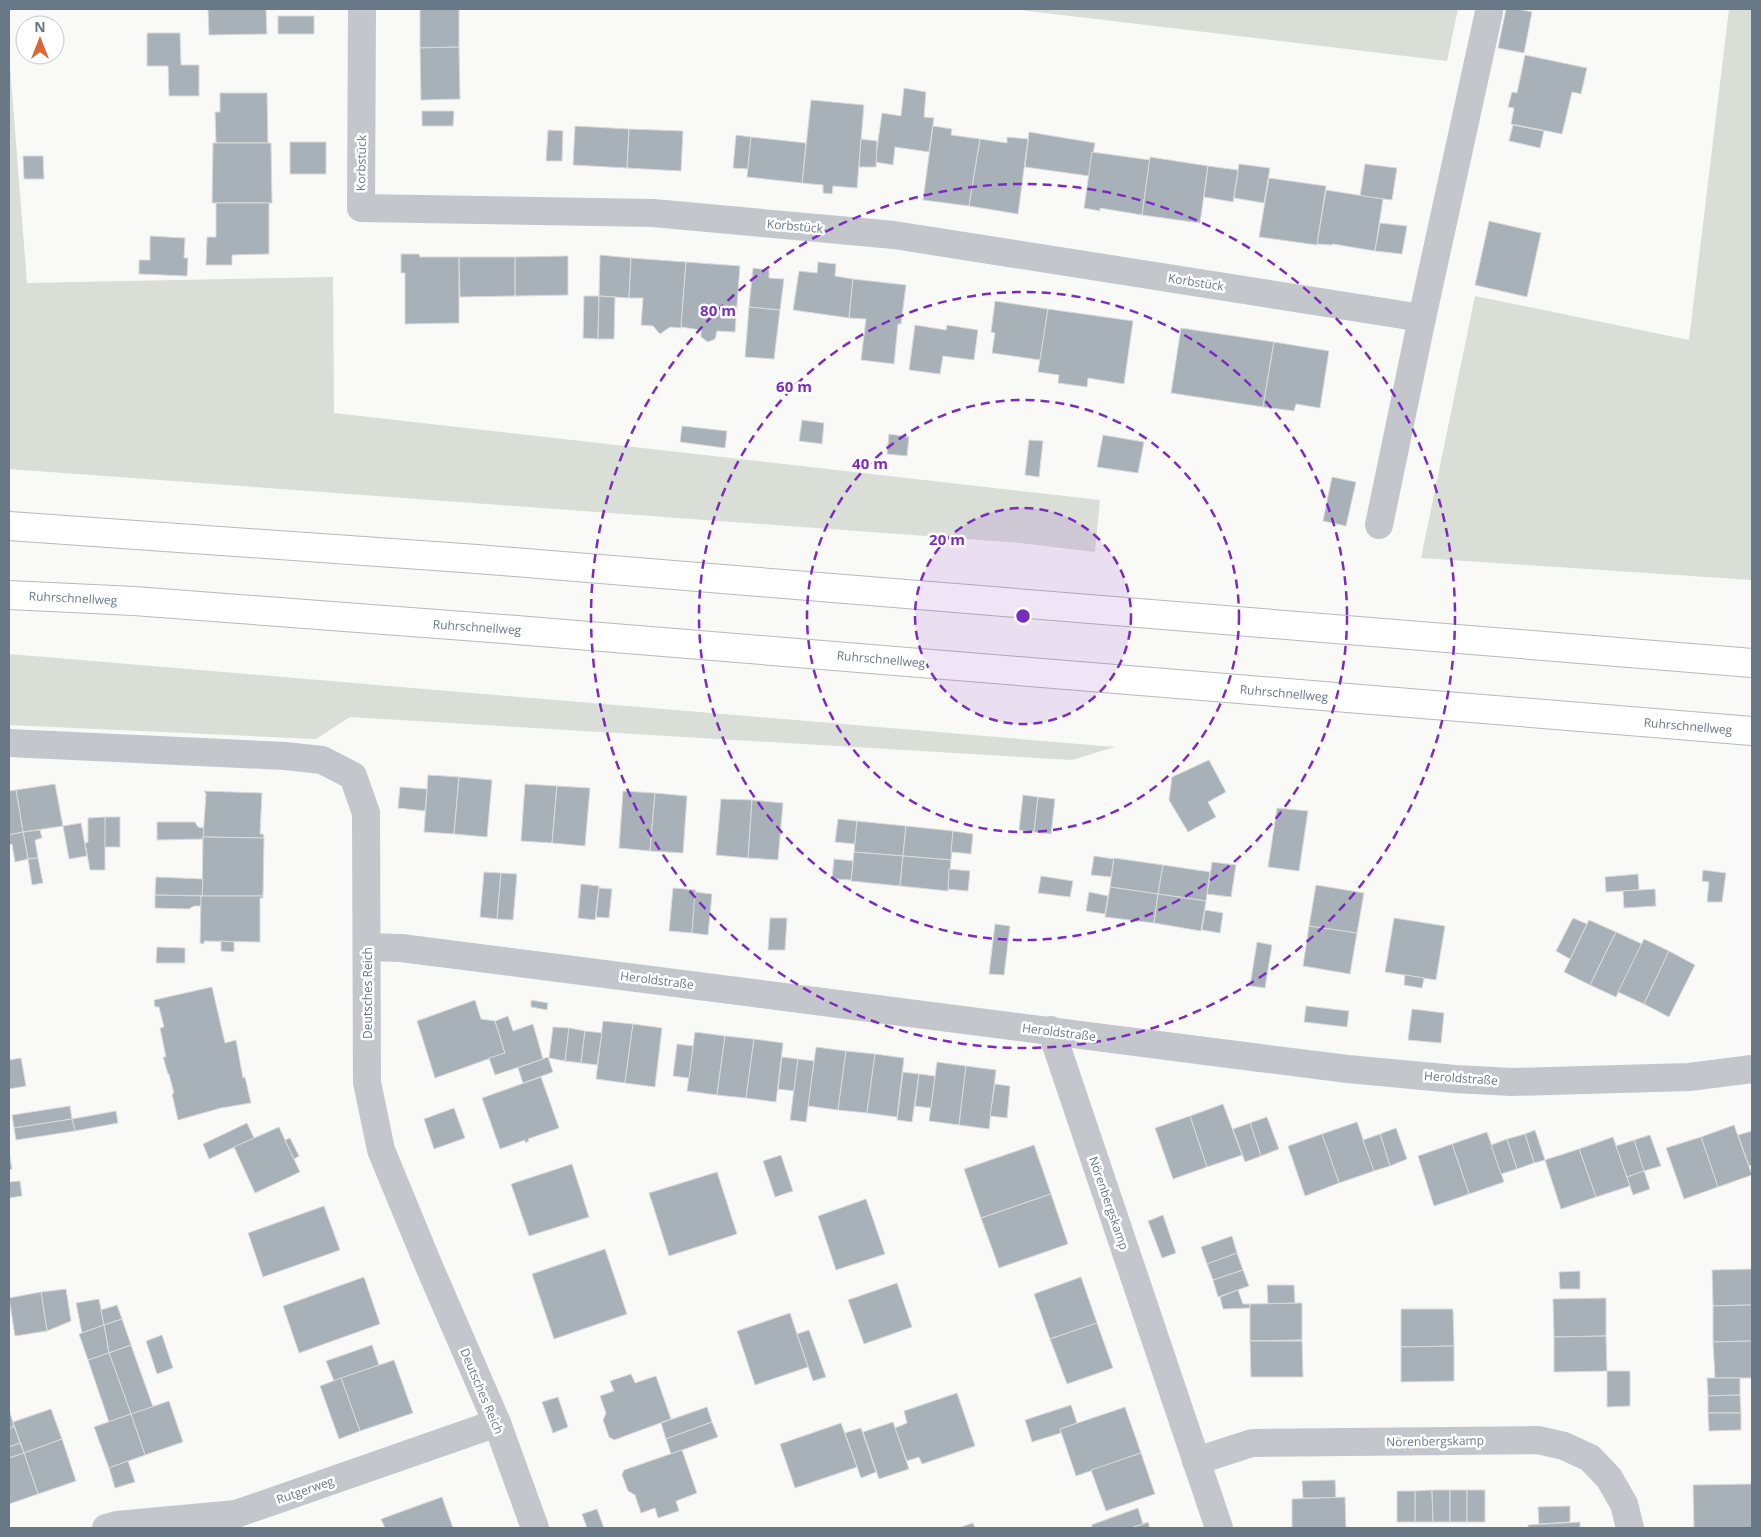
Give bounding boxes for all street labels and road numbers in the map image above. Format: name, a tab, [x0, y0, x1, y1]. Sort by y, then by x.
street label: Korbstück	[352, 134, 370, 191]
street label: Korbstück	[766, 215, 824, 237]
street label: Korbstück	[1167, 269, 1226, 295]
street label: Ruhrschnellweg	[28, 587, 118, 609]
street label: Ruhrschnellweg	[432, 615, 522, 639]
street label: Ruhrschnellweg	[836, 647, 926, 671]
street label: Ruhrschnellweg	[1239, 681, 1329, 705]
street label: Ruhrschnellweg	[1643, 714, 1733, 738]
street label: Deutsches Reich	[359, 947, 376, 1039]
street label: Heroldstraße	[619, 967, 695, 993]
street label: Heroldstraße	[1021, 1019, 1097, 1045]
street label: Heroldstraße	[1424, 1067, 1499, 1089]
street label: Nörenbergskamp	[1085, 1154, 1133, 1252]
street label: Deutsches Reich	[456, 1345, 508, 1437]
street label: Nörenbergskamp	[1386, 1432, 1484, 1450]
street label: Rutgerweg	[274, 1472, 336, 1508]

